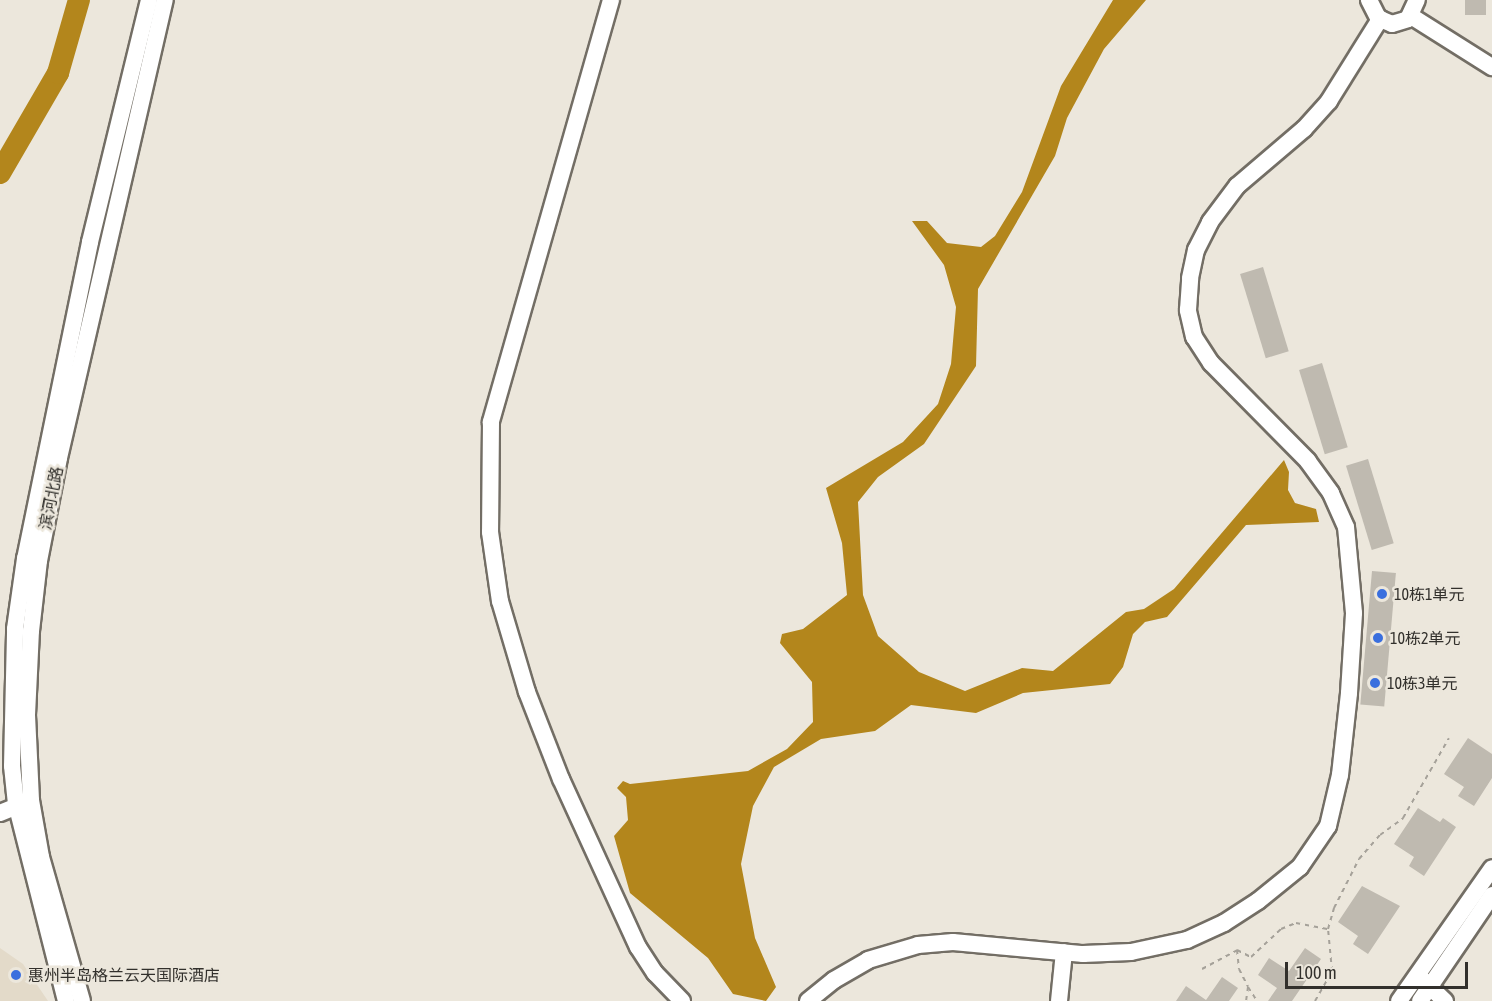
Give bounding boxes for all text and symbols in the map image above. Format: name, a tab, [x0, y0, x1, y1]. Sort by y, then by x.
street label: 滨河北路	[35, 465, 67, 531]
place label: 10栋1单元	[1394, 584, 1465, 604]
marker: 10栋1单元	[1375, 587, 1389, 601]
place label: 10栋2单元	[1390, 628, 1461, 648]
marker: 10栋2单元	[1371, 631, 1385, 645]
place label: 10栋3单元	[1387, 673, 1458, 693]
marker: 10栋3单元	[1368, 676, 1382, 690]
scale bar	[1288, 950, 1471, 988]
text: 100 m	[1296, 962, 1337, 983]
place label: 惠州半岛格兰云天国际酒店	[28, 965, 220, 985]
marker: 惠州半岛格兰云天国际酒店	[9, 968, 23, 982]

